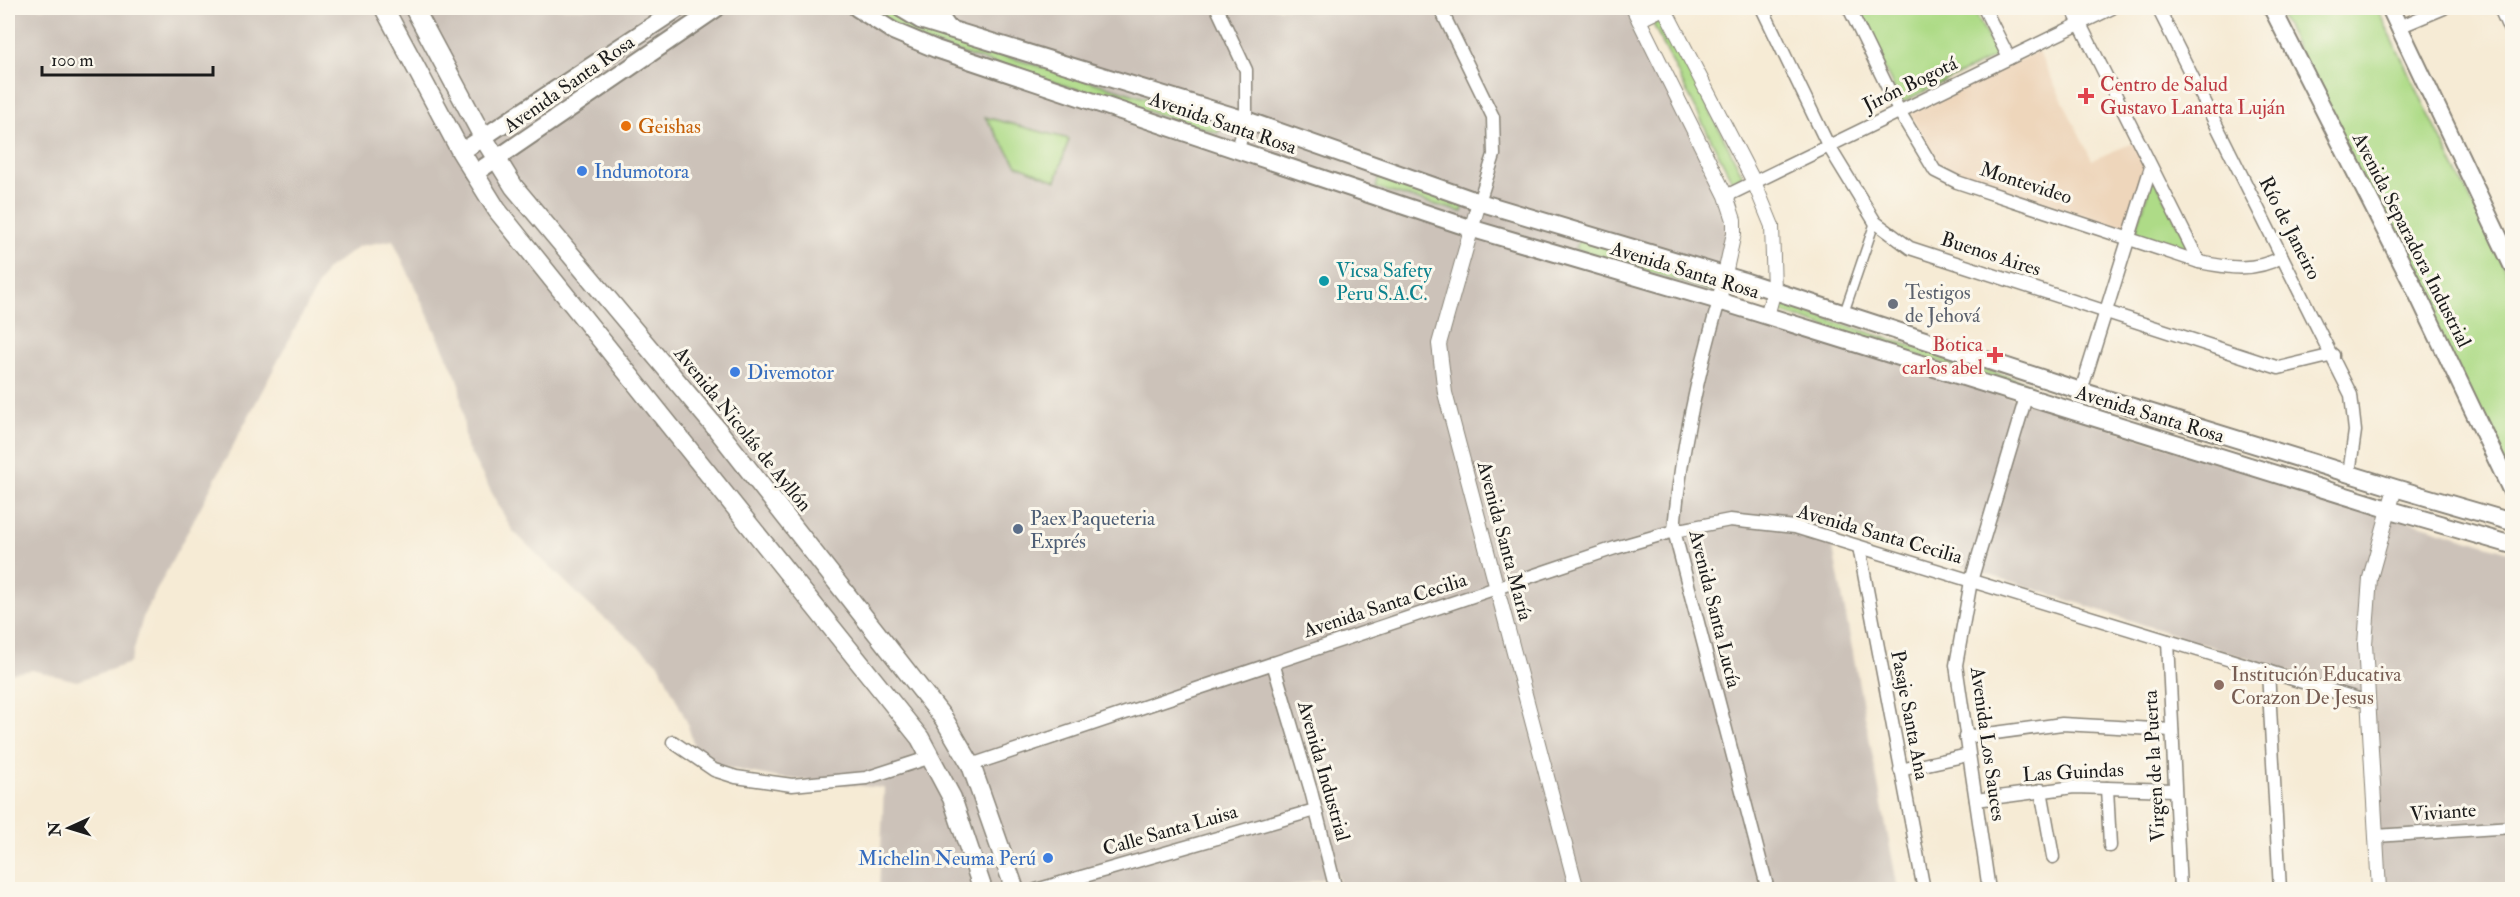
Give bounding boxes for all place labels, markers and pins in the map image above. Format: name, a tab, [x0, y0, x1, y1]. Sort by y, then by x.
place label: Centro de Salud Gustavo Lanatta Luján	[2100, 72, 2285, 120]
marker: Centro de Salud Gustavo Lanatta Luján	[2077, 87, 2095, 105]
place label: Geishas	[638, 114, 701, 139]
marker: Geishas	[619, 119, 633, 133]
place label: Indumotora	[594, 159, 690, 184]
marker: Indumotora	[575, 164, 589, 178]
place label: Vicsa Safety Peru S.A.C.	[1336, 258, 1433, 306]
marker: Vicsa Safety Peru S.A.C.	[1317, 274, 1331, 288]
place label: Testigos de Jehová	[1905, 280, 1981, 328]
marker: Testigos de Jehová	[1886, 297, 1900, 311]
place label: Botica carlos abel	[1902, 332, 1984, 380]
marker: Botica carlos abel	[1988, 348, 2002, 362]
place label: Divemotor	[747, 360, 834, 385]
marker: Divemotor	[728, 365, 742, 379]
place label: Paex Paqueteria Exprés	[1030, 506, 1156, 555]
marker: Paex Paqueteria Exprés	[1011, 522, 1025, 536]
place label: Institución Educativa Corazon De Jesus	[2231, 662, 2402, 710]
marker: Institución Educativa Corazon De Jesus	[2212, 678, 2226, 692]
place label: Michelin Neuma Perú	[858, 846, 1036, 871]
marker: Michelin Neuma Perú	[1041, 851, 1055, 865]

